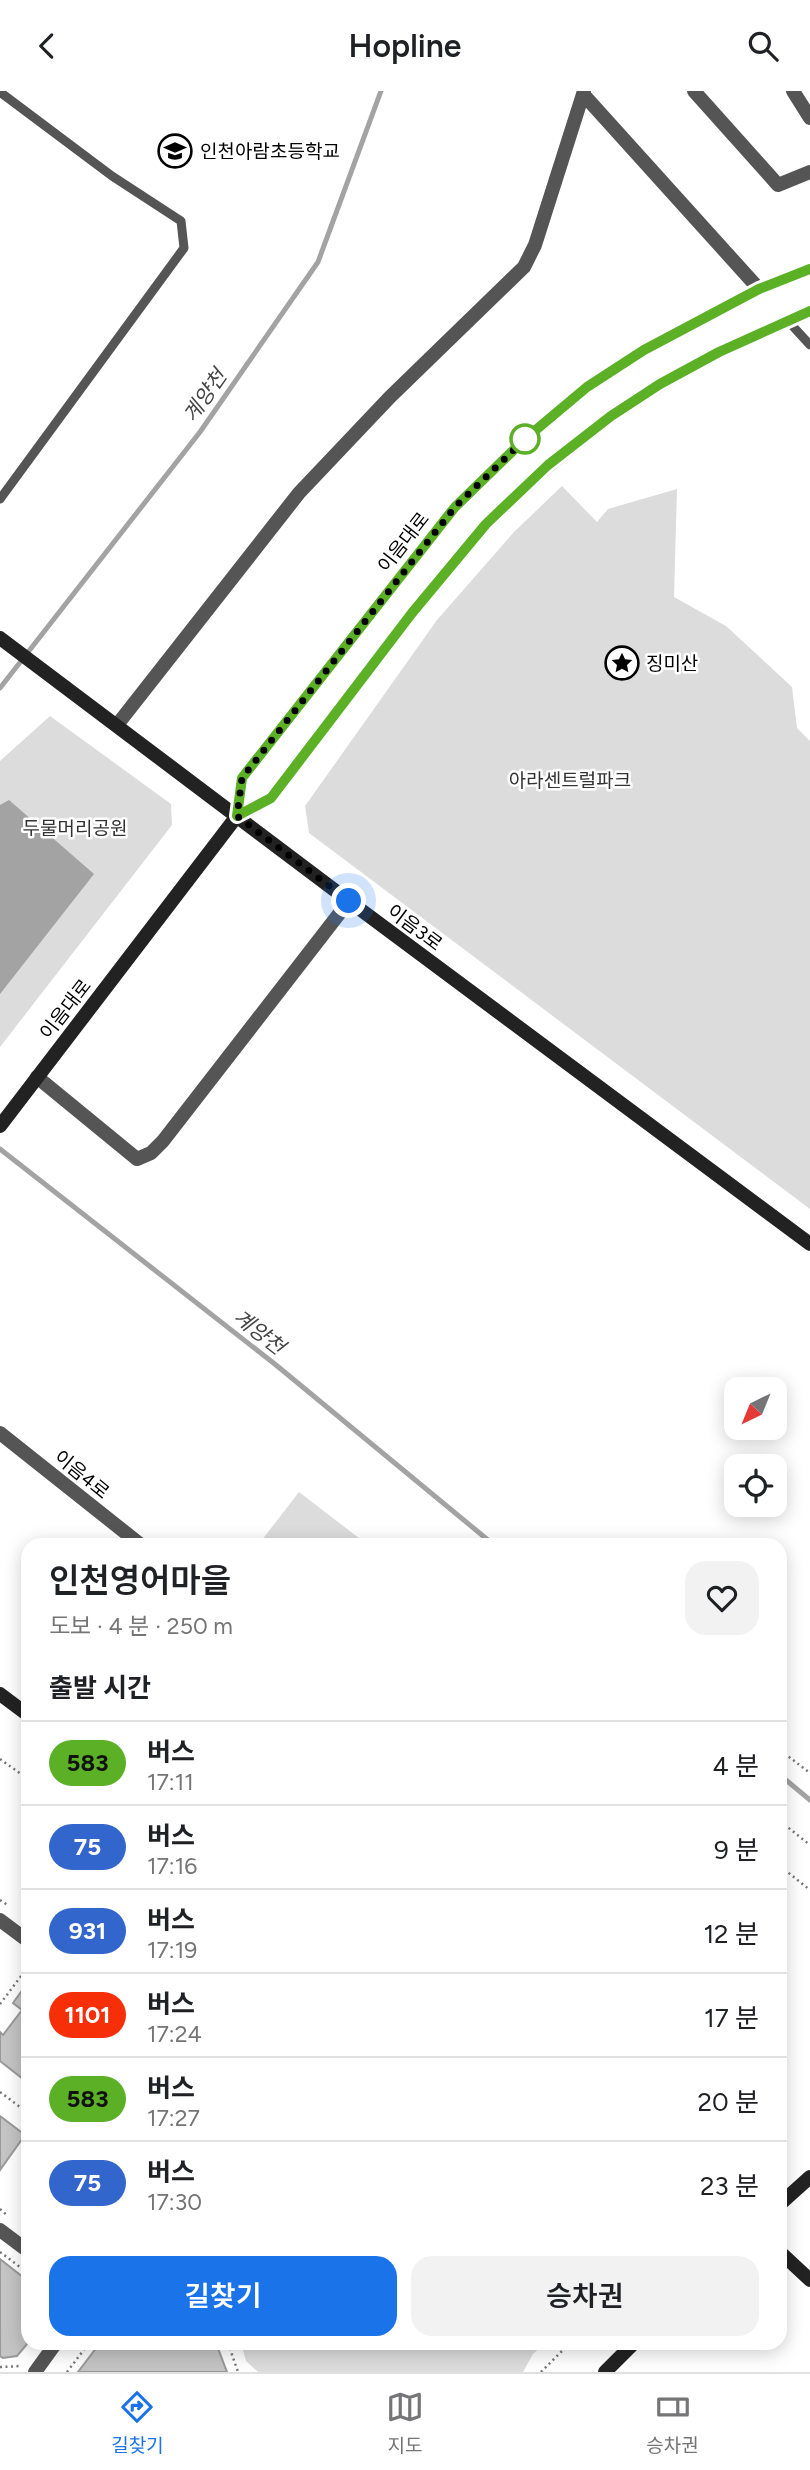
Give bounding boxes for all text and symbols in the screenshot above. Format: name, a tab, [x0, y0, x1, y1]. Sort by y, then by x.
icon: back	[28, 27, 66, 65]
text: Hopline	[349, 27, 461, 65]
icon: search	[744, 27, 782, 65]
school or university icon: 인천아람초등학교	[156, 132, 194, 170]
place label: 인천아람초등학교	[200, 140, 340, 163]
water label: 계양천	[178, 363, 233, 427]
unlabelled marker	[510, 424, 540, 454]
street label: 이음대로	[373, 508, 434, 577]
place icon: 징미산	[603, 644, 641, 682]
place label: 징미산	[646, 652, 698, 675]
park label: 아라센트럴파크	[509, 769, 631, 792]
park label: 두물머리공원	[23, 817, 127, 840]
your location	[331, 883, 366, 918]
street label: 이음3로	[383, 899, 447, 955]
street label: 이음대로	[35, 975, 96, 1044]
water label: 계양천	[229, 1304, 292, 1361]
north arrow	[724, 1377, 788, 1440]
map controls	[724, 1377, 787, 1517]
street label: 이음4로	[49, 1445, 114, 1504]
button: locate	[724, 1454, 787, 1517]
text: 인천영어마을	[49, 1561, 231, 1600]
button: heart	[685, 1561, 759, 1635]
text: 도보 · 4 분 · 250 m	[49, 1612, 233, 1640]
text: 출발 시간	[49, 1672, 151, 1704]
text: 버스	[147, 1736, 195, 1768]
text: 583	[67, 1748, 108, 1777]
text: 4 분	[713, 1750, 759, 1782]
text: 17:11	[147, 1768, 194, 1796]
text: 버스	[147, 1820, 195, 1852]
text: 75	[74, 1832, 101, 1861]
text: 9 분	[714, 1834, 759, 1866]
text: 17:16	[147, 1852, 197, 1880]
text: 버스	[147, 1904, 195, 1936]
text: 931	[69, 1916, 106, 1945]
text: 12 분	[703, 1918, 759, 1950]
text: 17:19	[147, 1936, 197, 1964]
text: 버스	[147, 1988, 195, 2020]
text: 1101	[65, 2000, 110, 2029]
text: 17 분	[704, 2002, 759, 2034]
text: 17:24	[147, 2020, 202, 2048]
text: 버스	[147, 2072, 195, 2104]
text: 583	[67, 2084, 108, 2113]
text: 20 분	[697, 2086, 759, 2118]
text: 17:27	[147, 2104, 200, 2132]
text: 버스	[147, 2156, 195, 2188]
text: 75	[74, 2168, 101, 2197]
text: 23 분	[700, 2170, 759, 2202]
text: 17:30	[147, 2188, 202, 2216]
button: 길찾기	[49, 2256, 397, 2336]
button: 승차권	[411, 2256, 759, 2336]
tab: 길찾기	[111, 2388, 164, 2457]
tab: 지도	[386, 2388, 424, 2457]
tab: 승차권	[646, 2388, 699, 2457]

